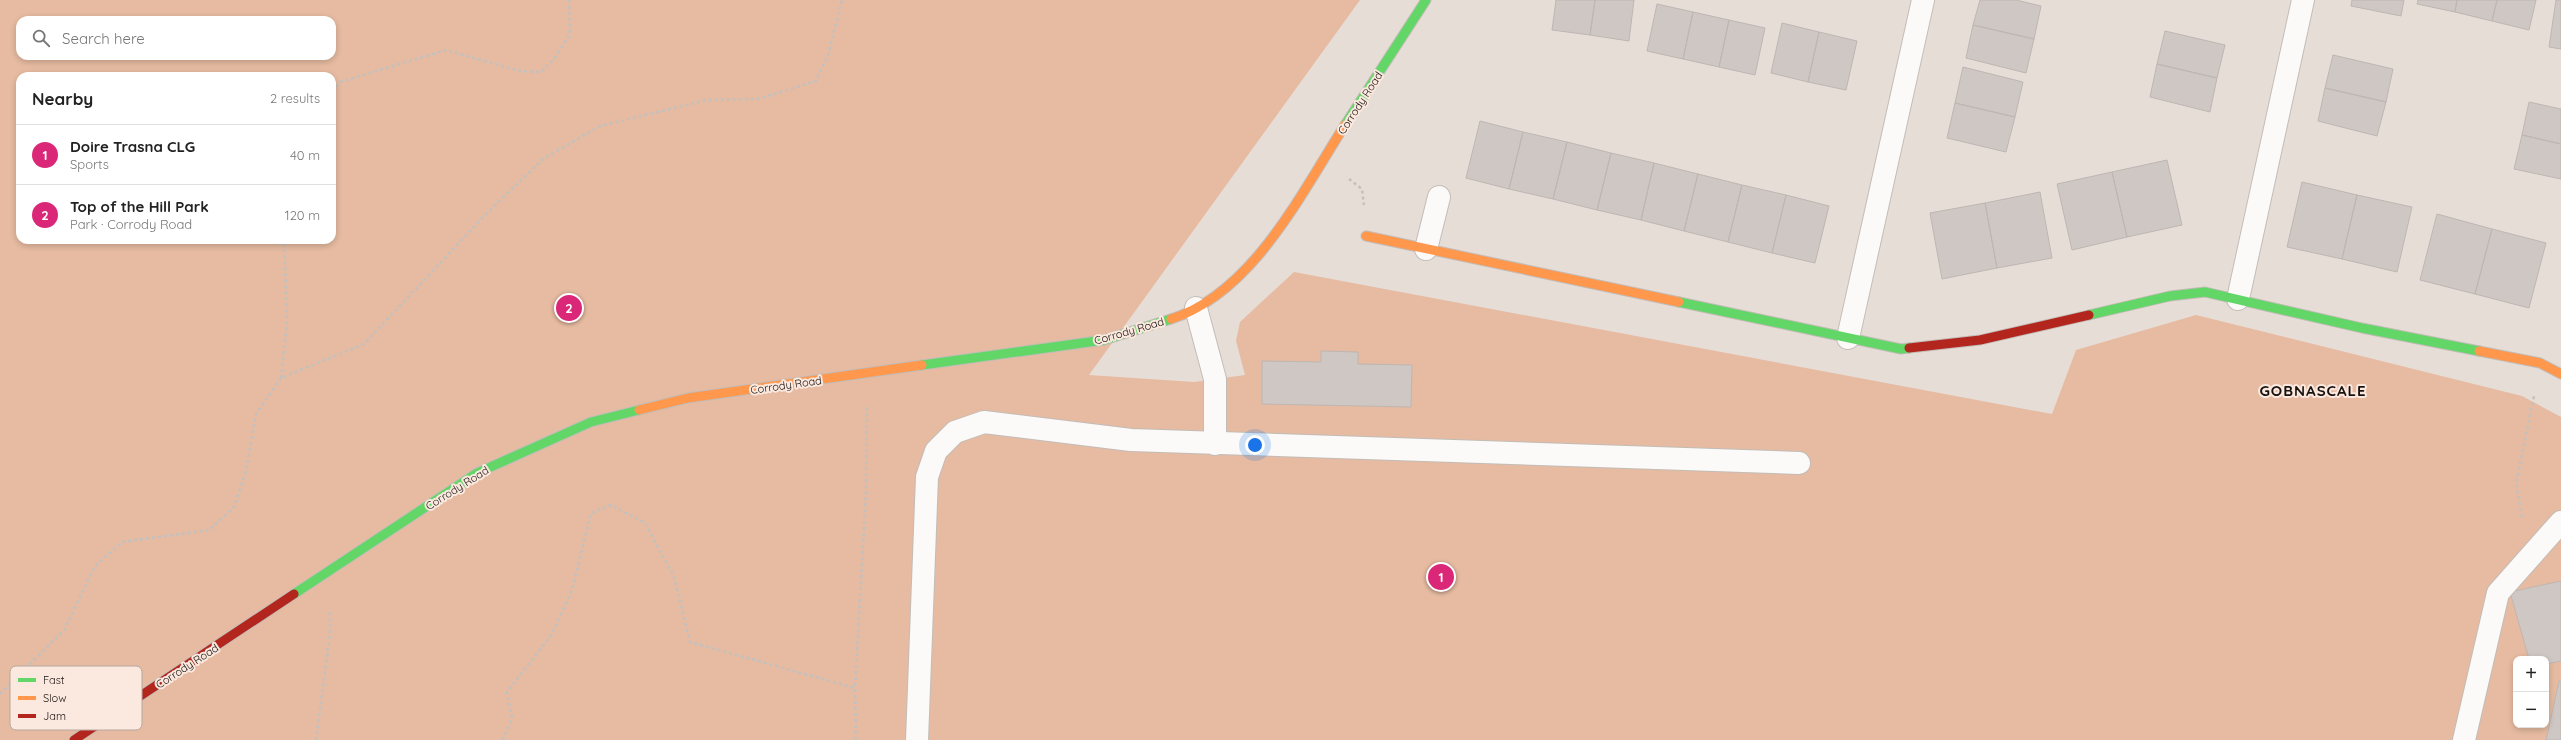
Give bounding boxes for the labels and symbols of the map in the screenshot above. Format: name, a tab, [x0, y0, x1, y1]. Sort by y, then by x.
street label: Corrody Road	[1335, 69, 1385, 137]
pin: 2	[556, 293, 582, 323]
street label: Corrody Road	[1093, 314, 1165, 348]
street label: Corrody Road	[749, 373, 823, 397]
district label: GOBNASCALE	[2259, 381, 2367, 400]
your location	[1245, 435, 1265, 455]
street label: Corrody Road	[423, 463, 491, 513]
pin: 1	[1428, 562, 1454, 592]
street label: Corrody Road	[153, 641, 221, 691]
legend	[10, 666, 142, 730]
text: Fast	[43, 673, 65, 687]
text: Slow	[43, 691, 67, 705]
text: Jam	[43, 709, 66, 723]

